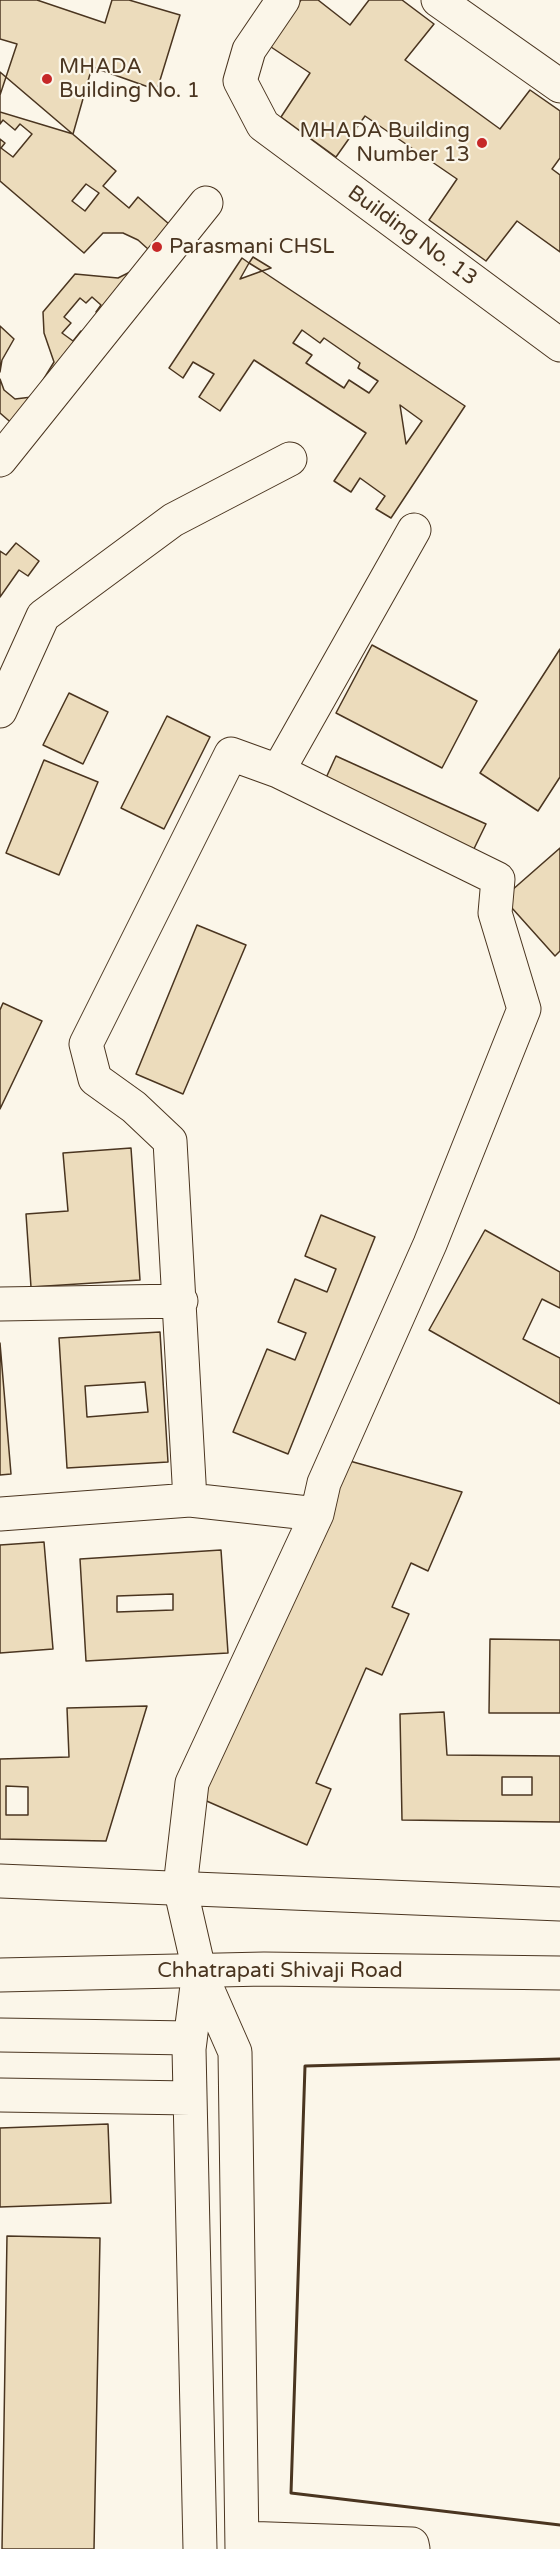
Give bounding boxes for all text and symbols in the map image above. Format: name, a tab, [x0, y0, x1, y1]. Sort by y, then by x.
place label: MHADA Building No. 1	[59, 54, 200, 104]
marker: MHADA Building No. 1	[40, 72, 54, 86]
place label: MHADA Building Number 13	[299, 118, 470, 168]
marker: MHADA Building Number 13	[475, 136, 489, 150]
street label: Building No. 13	[342, 181, 482, 291]
place label: Parasmani CHSL	[169, 234, 334, 260]
marker: Parasmani CHSL	[150, 240, 164, 254]
street label: Chhatrapati Shivaji Road	[157, 1958, 403, 1984]

